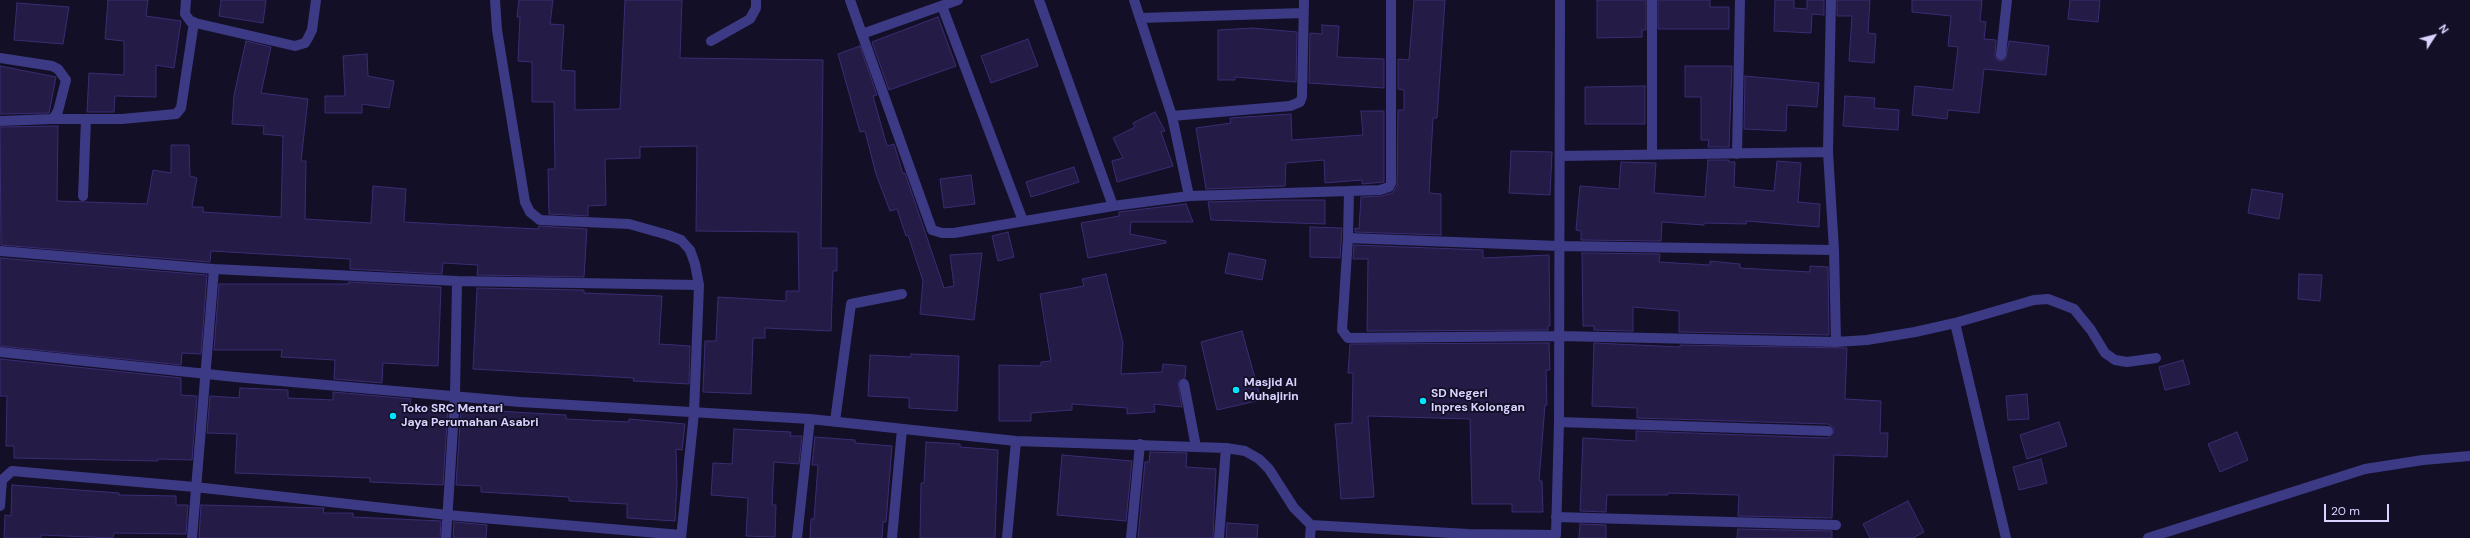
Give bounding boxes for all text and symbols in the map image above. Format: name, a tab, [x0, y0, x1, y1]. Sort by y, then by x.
north arrow	[2414, 16, 2454, 56]
text: N	[2436, 22, 2452, 36]
place label: Masjid Al Muhajirin	[1244, 376, 1299, 404]
marker: Masjid Al Muhajirin	[1231, 385, 1241, 395]
place label: SD Negeri Inpres Kolongan	[1431, 387, 1525, 415]
marker: SD Negeri Inpres Kolongan	[1418, 396, 1428, 406]
place label: Toko SRC Mentari Jaya Perumahan Asabri	[401, 402, 538, 430]
marker: Toko SRC Mentari Jaya Perumahan Asabri	[388, 411, 398, 421]
scale bar	[2326, 496, 2391, 522]
text: 20 m	[2331, 503, 2360, 519]

